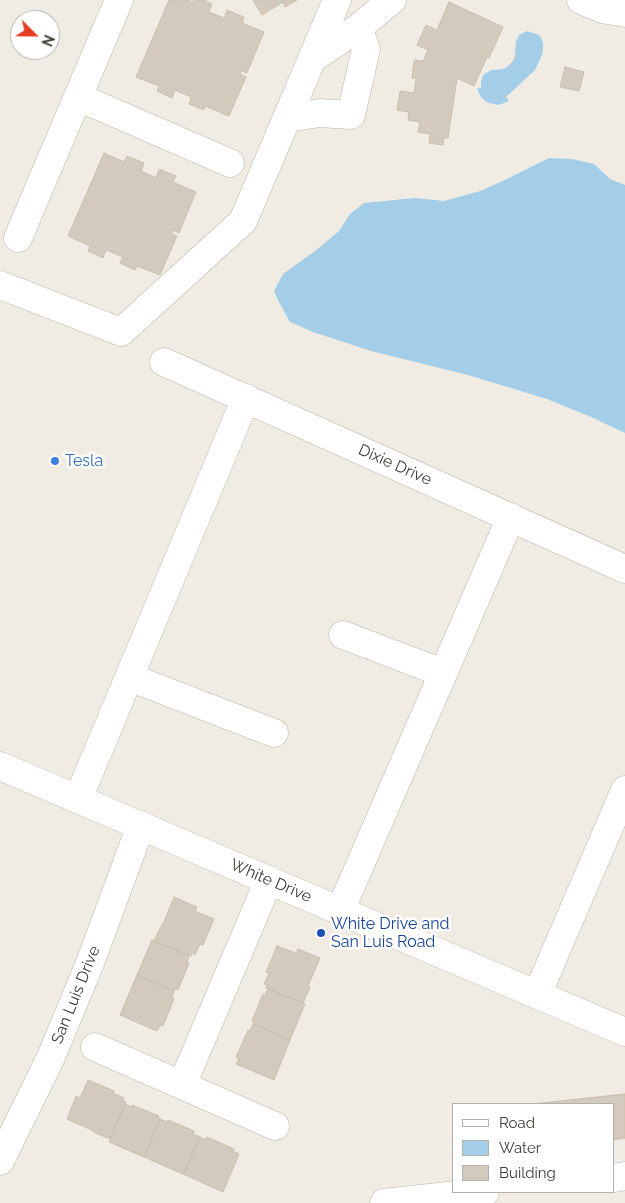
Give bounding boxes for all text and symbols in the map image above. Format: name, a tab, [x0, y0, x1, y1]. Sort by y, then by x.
north arrow	[10, 10, 60, 60]
text: N	[38, 32, 57, 49]
street label: Dixie Drive	[355, 440, 435, 490]
place label: Tesla	[65, 451, 103, 471]
marker: Tesla	[49, 455, 61, 467]
street label: White Drive	[227, 855, 315, 907]
place label: White Drive and San Luis Road	[331, 914, 449, 952]
marker: White Drive and San Luis Road	[315, 927, 327, 939]
street label: San Luis Drive	[48, 943, 104, 1047]
legend	[452, 1103, 615, 1193]
text: Road	[499, 1114, 535, 1132]
text: Water	[499, 1139, 541, 1157]
text: Building	[499, 1164, 556, 1182]

